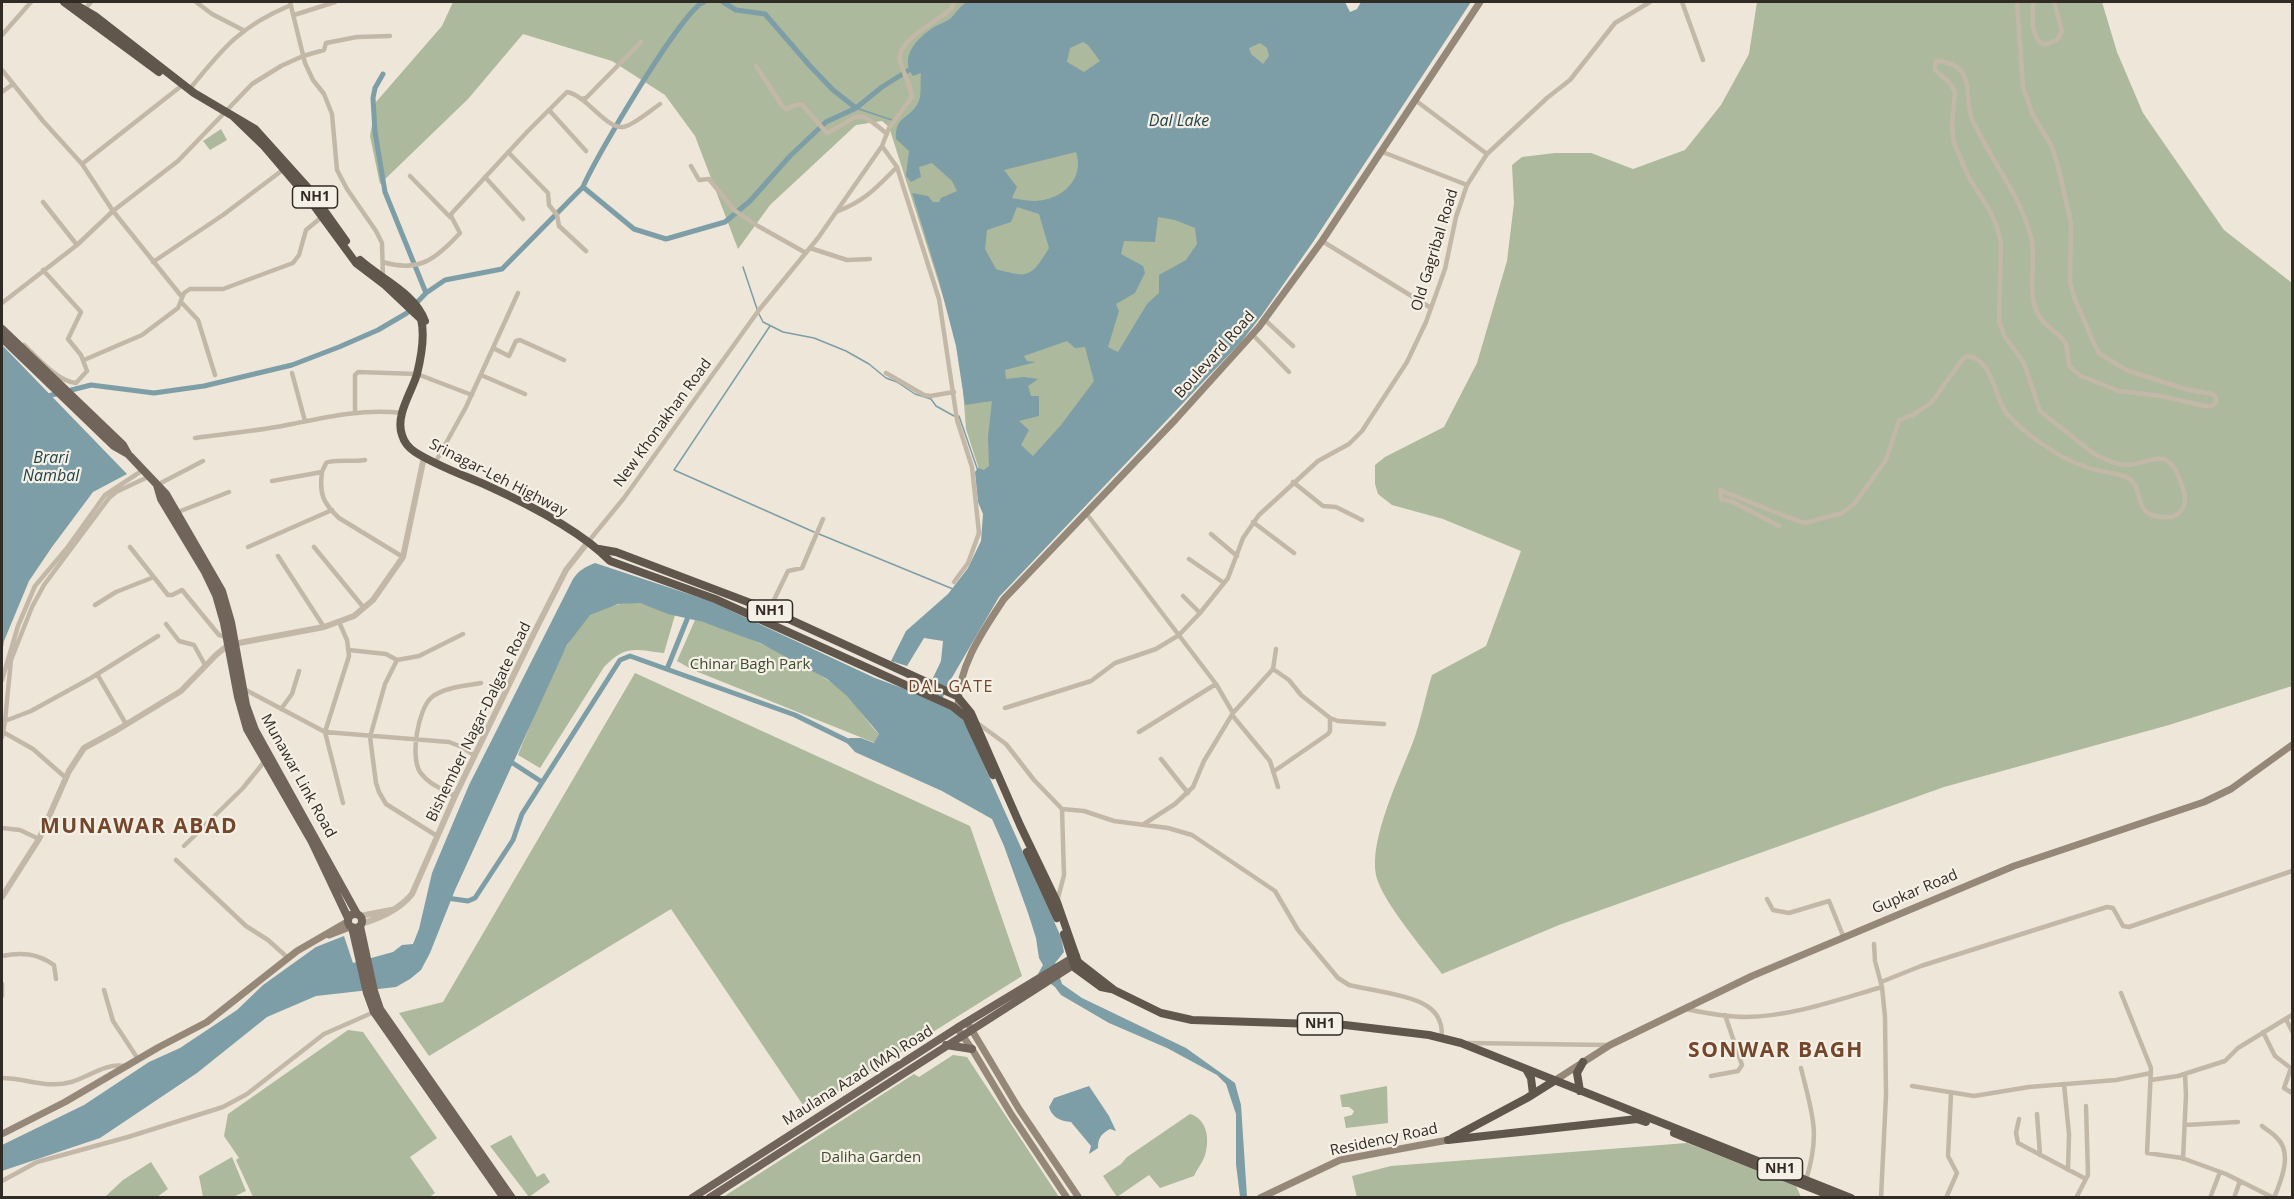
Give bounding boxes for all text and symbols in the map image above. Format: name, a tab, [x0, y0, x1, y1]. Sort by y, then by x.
water label: Dal Lake	[1149, 111, 1209, 131]
road number: NH1	[292, 186, 338, 208]
street label: Old Gagribal Road	[1408, 187, 1462, 313]
street label: Boulevard Road	[1171, 308, 1259, 402]
street label: New Khonakhan Road	[610, 355, 716, 491]
street label: Srinagar-Leh Highway	[426, 435, 570, 521]
water label: Brari Nambal	[23, 448, 79, 486]
road number: NH1	[748, 600, 792, 622]
street label: Bishember Nagar-Dalgate Road	[423, 619, 535, 825]
park label: Chinar Bagh Park	[690, 656, 810, 674]
district label: DAL GATE	[908, 677, 994, 697]
street label: Munawar Link Road	[257, 711, 339, 841]
district label: MUNAWAR ABAD	[40, 814, 238, 840]
street label: Gupkar Road	[1869, 866, 1961, 918]
road number: NH1	[1298, 1013, 1342, 1035]
street label: Maulana Azad (MA) Road	[779, 1022, 937, 1130]
district label: SONWAR BAGH	[1688, 1038, 1864, 1064]
street label: Residency Road	[1328, 1120, 1440, 1160]
park label: Daliha Garden	[821, 1149, 921, 1167]
road number: NH1	[1758, 1158, 1802, 1180]

